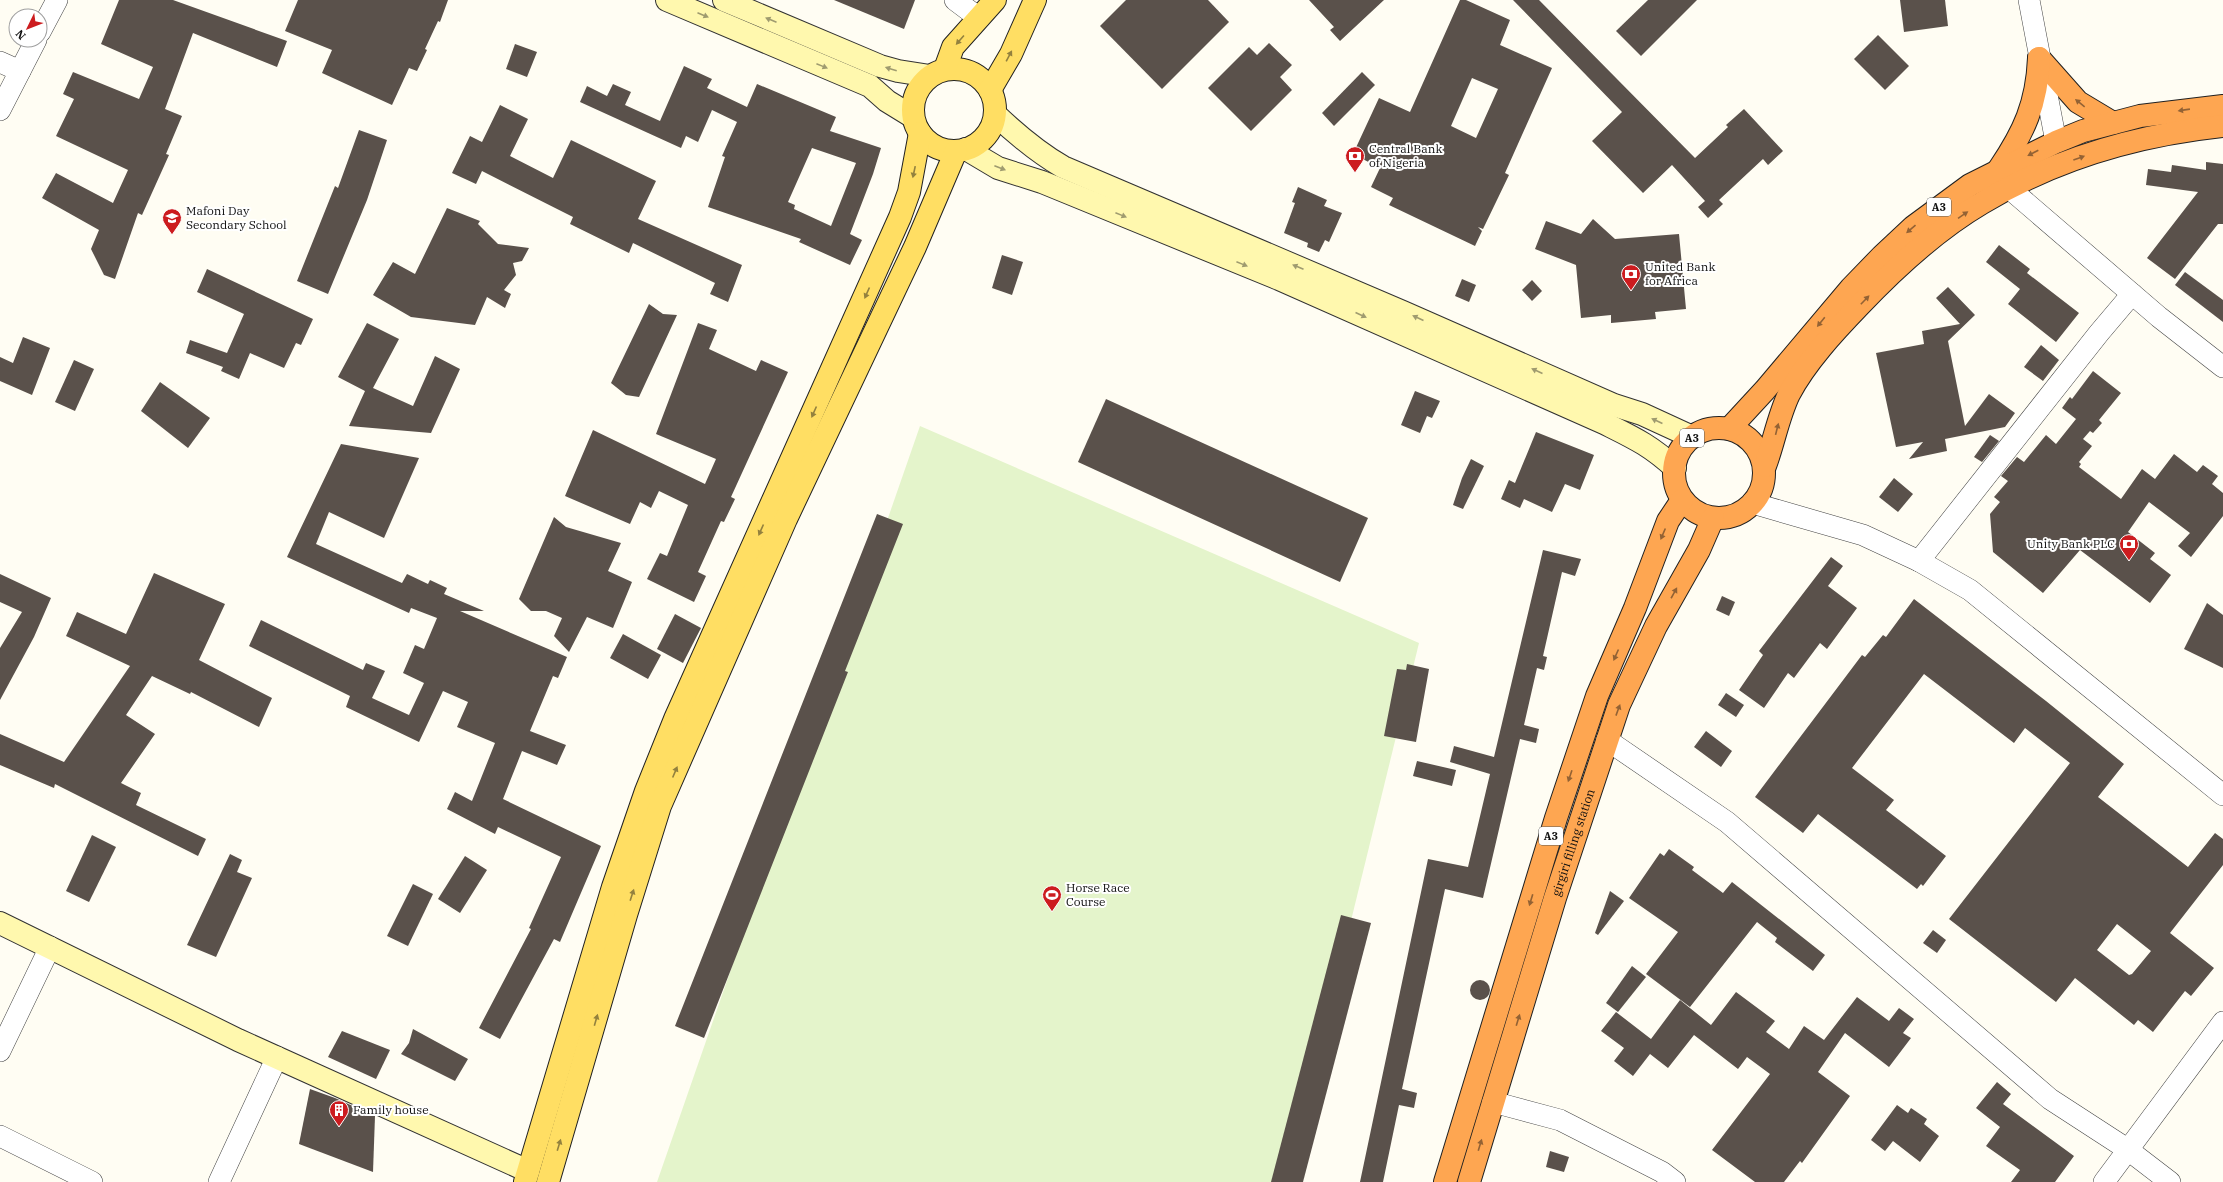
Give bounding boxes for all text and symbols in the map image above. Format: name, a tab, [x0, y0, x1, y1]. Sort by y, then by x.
north arrow	[8, 8, 48, 48]
one-way arrow	[697, 13, 709, 19]
one-way arrow	[766, 17, 777, 23]
text: N	[12, 27, 29, 43]
one-way arrow	[956, 35, 965, 44]
one-way arrow	[1006, 51, 1013, 62]
one-way arrow	[817, 64, 829, 70]
one-way arrow	[885, 66, 897, 72]
one-way arrow	[2074, 98, 2085, 107]
one-way arrow	[2178, 107, 2190, 113]
place label: Central Bank of Nigeria	[1369, 141, 1443, 170]
bank icon: Central Bank of Nigeria	[1344, 145, 1366, 173]
one-way arrow	[2028, 150, 2039, 156]
one-way arrow	[2074, 154, 2086, 160]
one-way arrow	[910, 166, 916, 178]
one-way arrow	[995, 166, 1007, 172]
road number: A3	[1927, 198, 1951, 216]
place label: Mafoni Day Secondary School	[186, 203, 287, 232]
school or university icon: Mafoni Day Secondary School	[161, 207, 183, 235]
one-way arrow	[1958, 211, 1968, 219]
one-way arrow	[1116, 213, 1128, 219]
one-way arrow	[1906, 224, 1917, 233]
place label: United Bank for Africa	[1645, 259, 1715, 288]
one-way arrow	[1236, 261, 1248, 267]
bank icon: United Bank for Africa	[1620, 263, 1642, 291]
one-way arrow	[1292, 264, 1304, 270]
one-way arrow	[863, 287, 869, 299]
one-way arrow	[1860, 295, 1870, 305]
one-way arrow	[1355, 312, 1367, 318]
one-way arrow	[1412, 315, 1424, 321]
one-way arrow	[1817, 317, 1826, 328]
one-way arrow	[1531, 368, 1542, 374]
one-way arrow	[811, 406, 817, 417]
one-way arrow	[1651, 418, 1662, 424]
one-way arrow	[1774, 423, 1780, 435]
road number: A3	[1680, 429, 1704, 447]
one-way arrow	[758, 525, 764, 536]
one-way arrow	[1659, 528, 1665, 540]
bank icon: Unity Bank PLC	[2118, 533, 2140, 561]
place label: Unity Bank PLC	[2027, 536, 2115, 551]
one-way arrow	[1671, 587, 1677, 599]
one-way arrow	[1612, 649, 1618, 661]
one-way arrow	[1615, 704, 1621, 716]
one-way arrow	[672, 766, 678, 778]
one-way arrow	[1567, 771, 1573, 783]
street label: girgiri filling station	[1548, 787, 1598, 898]
road number: A3	[1539, 827, 1563, 845]
place label: Horse Race Course	[1066, 880, 1130, 909]
sports icon: Horse Race Course	[1041, 884, 1063, 912]
one-way arrow	[629, 889, 635, 901]
one-way arrow	[1528, 895, 1534, 907]
one-way arrow	[593, 1014, 599, 1026]
one-way arrow	[1515, 1014, 1521, 1026]
building icon: Family house	[328, 1099, 350, 1127]
place label: Family house	[353, 1102, 429, 1117]
one-way arrow	[556, 1138, 562, 1150]
one-way arrow	[1477, 1138, 1483, 1150]

